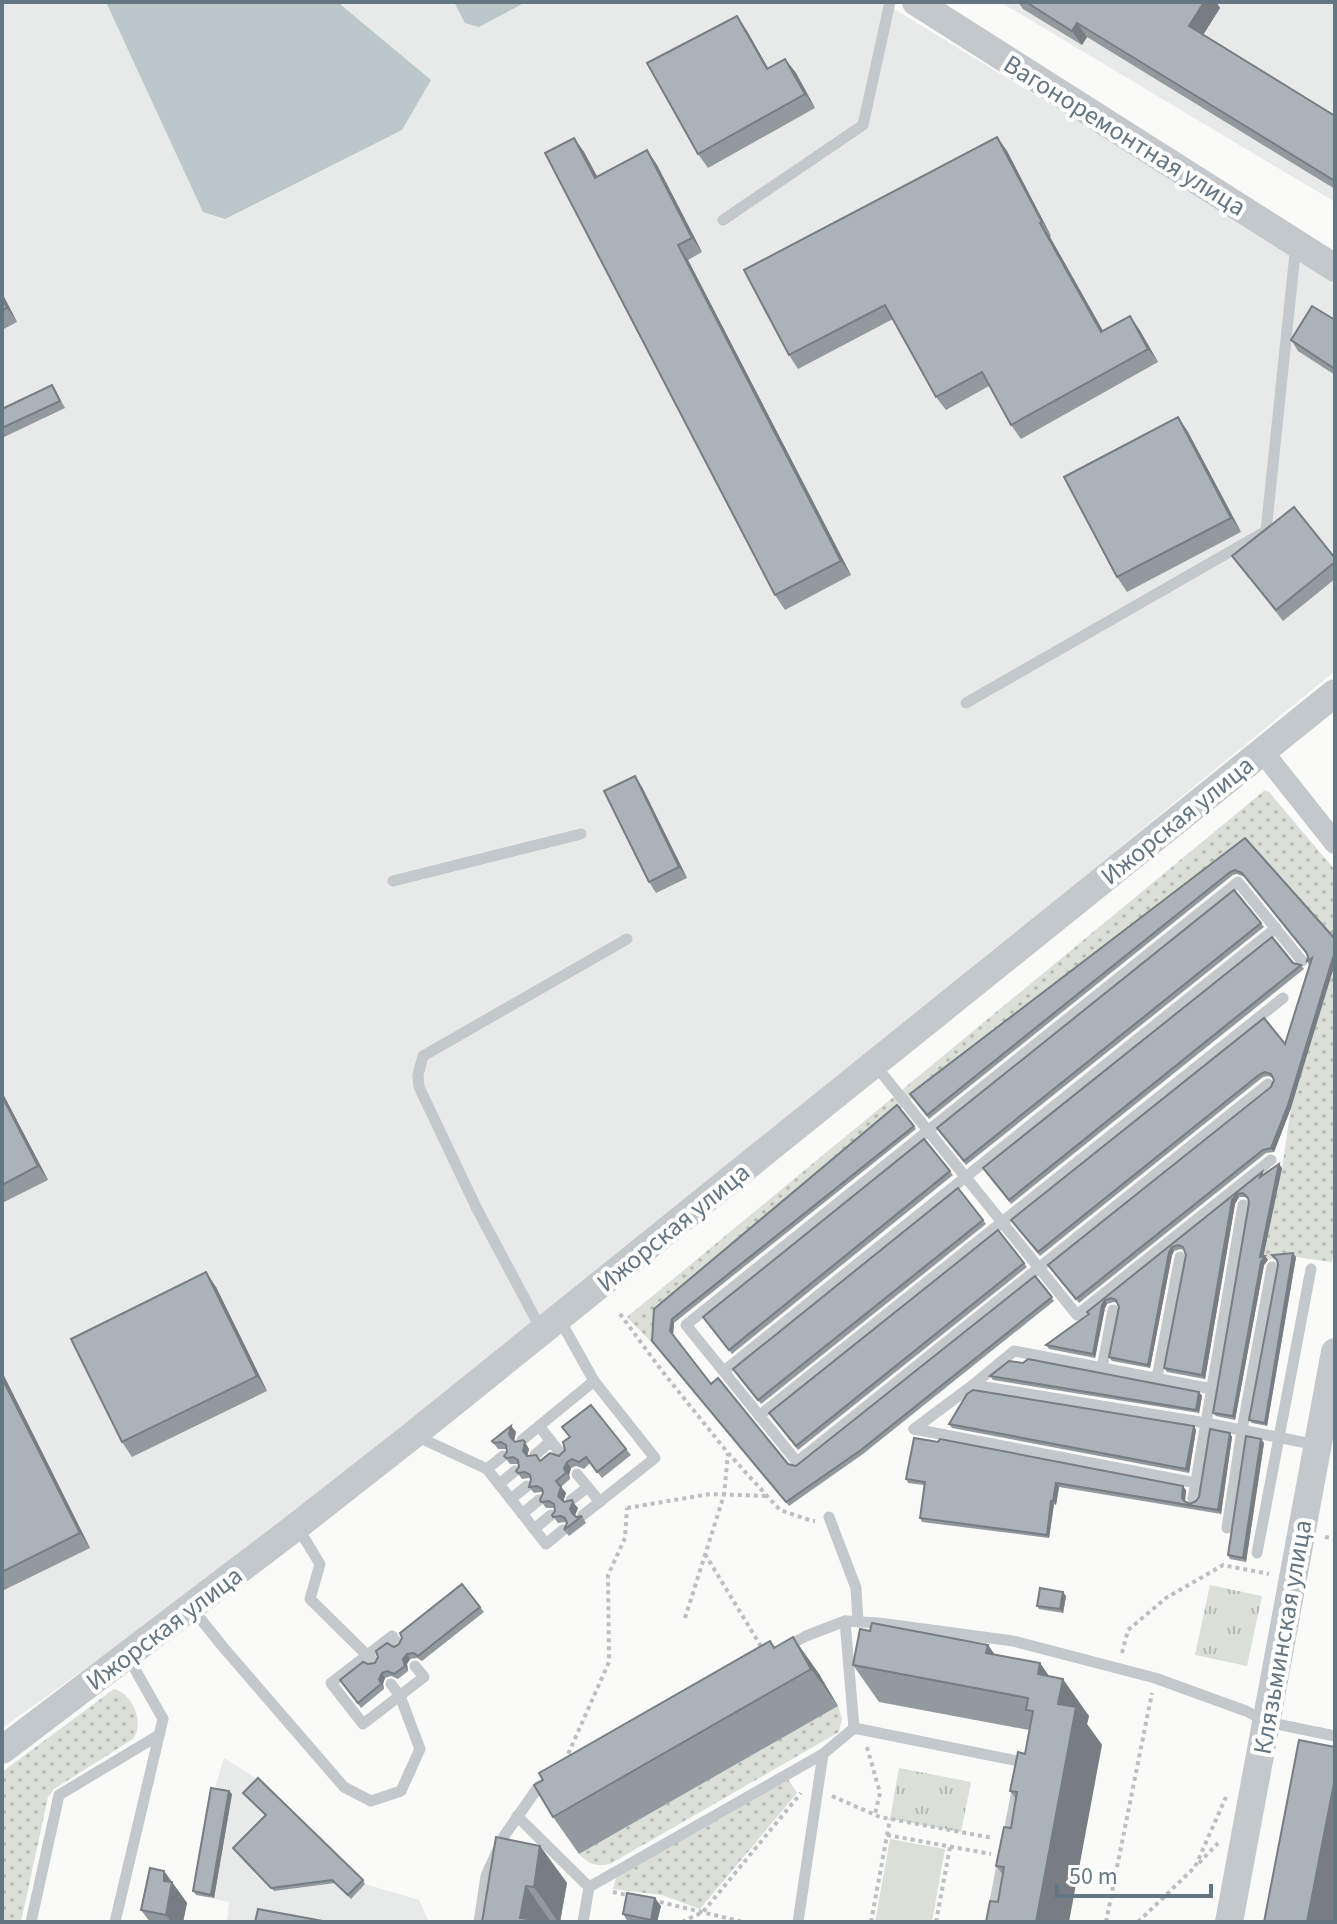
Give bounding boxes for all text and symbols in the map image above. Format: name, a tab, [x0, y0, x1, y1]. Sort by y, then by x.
street label: Вагоноремонтная улица	[996, 46, 1253, 225]
street label: Ижорская улица	[1093, 747, 1262, 894]
street label: Ижорская улица	[589, 1154, 758, 1301]
street label: Клязьминская улица	[1244, 1517, 1321, 1757]
street label: Ижорская улица	[78, 1557, 250, 1700]
scale bar	[1057, 1848, 1211, 1898]
text: 50 m	[1069, 1859, 1118, 1894]

